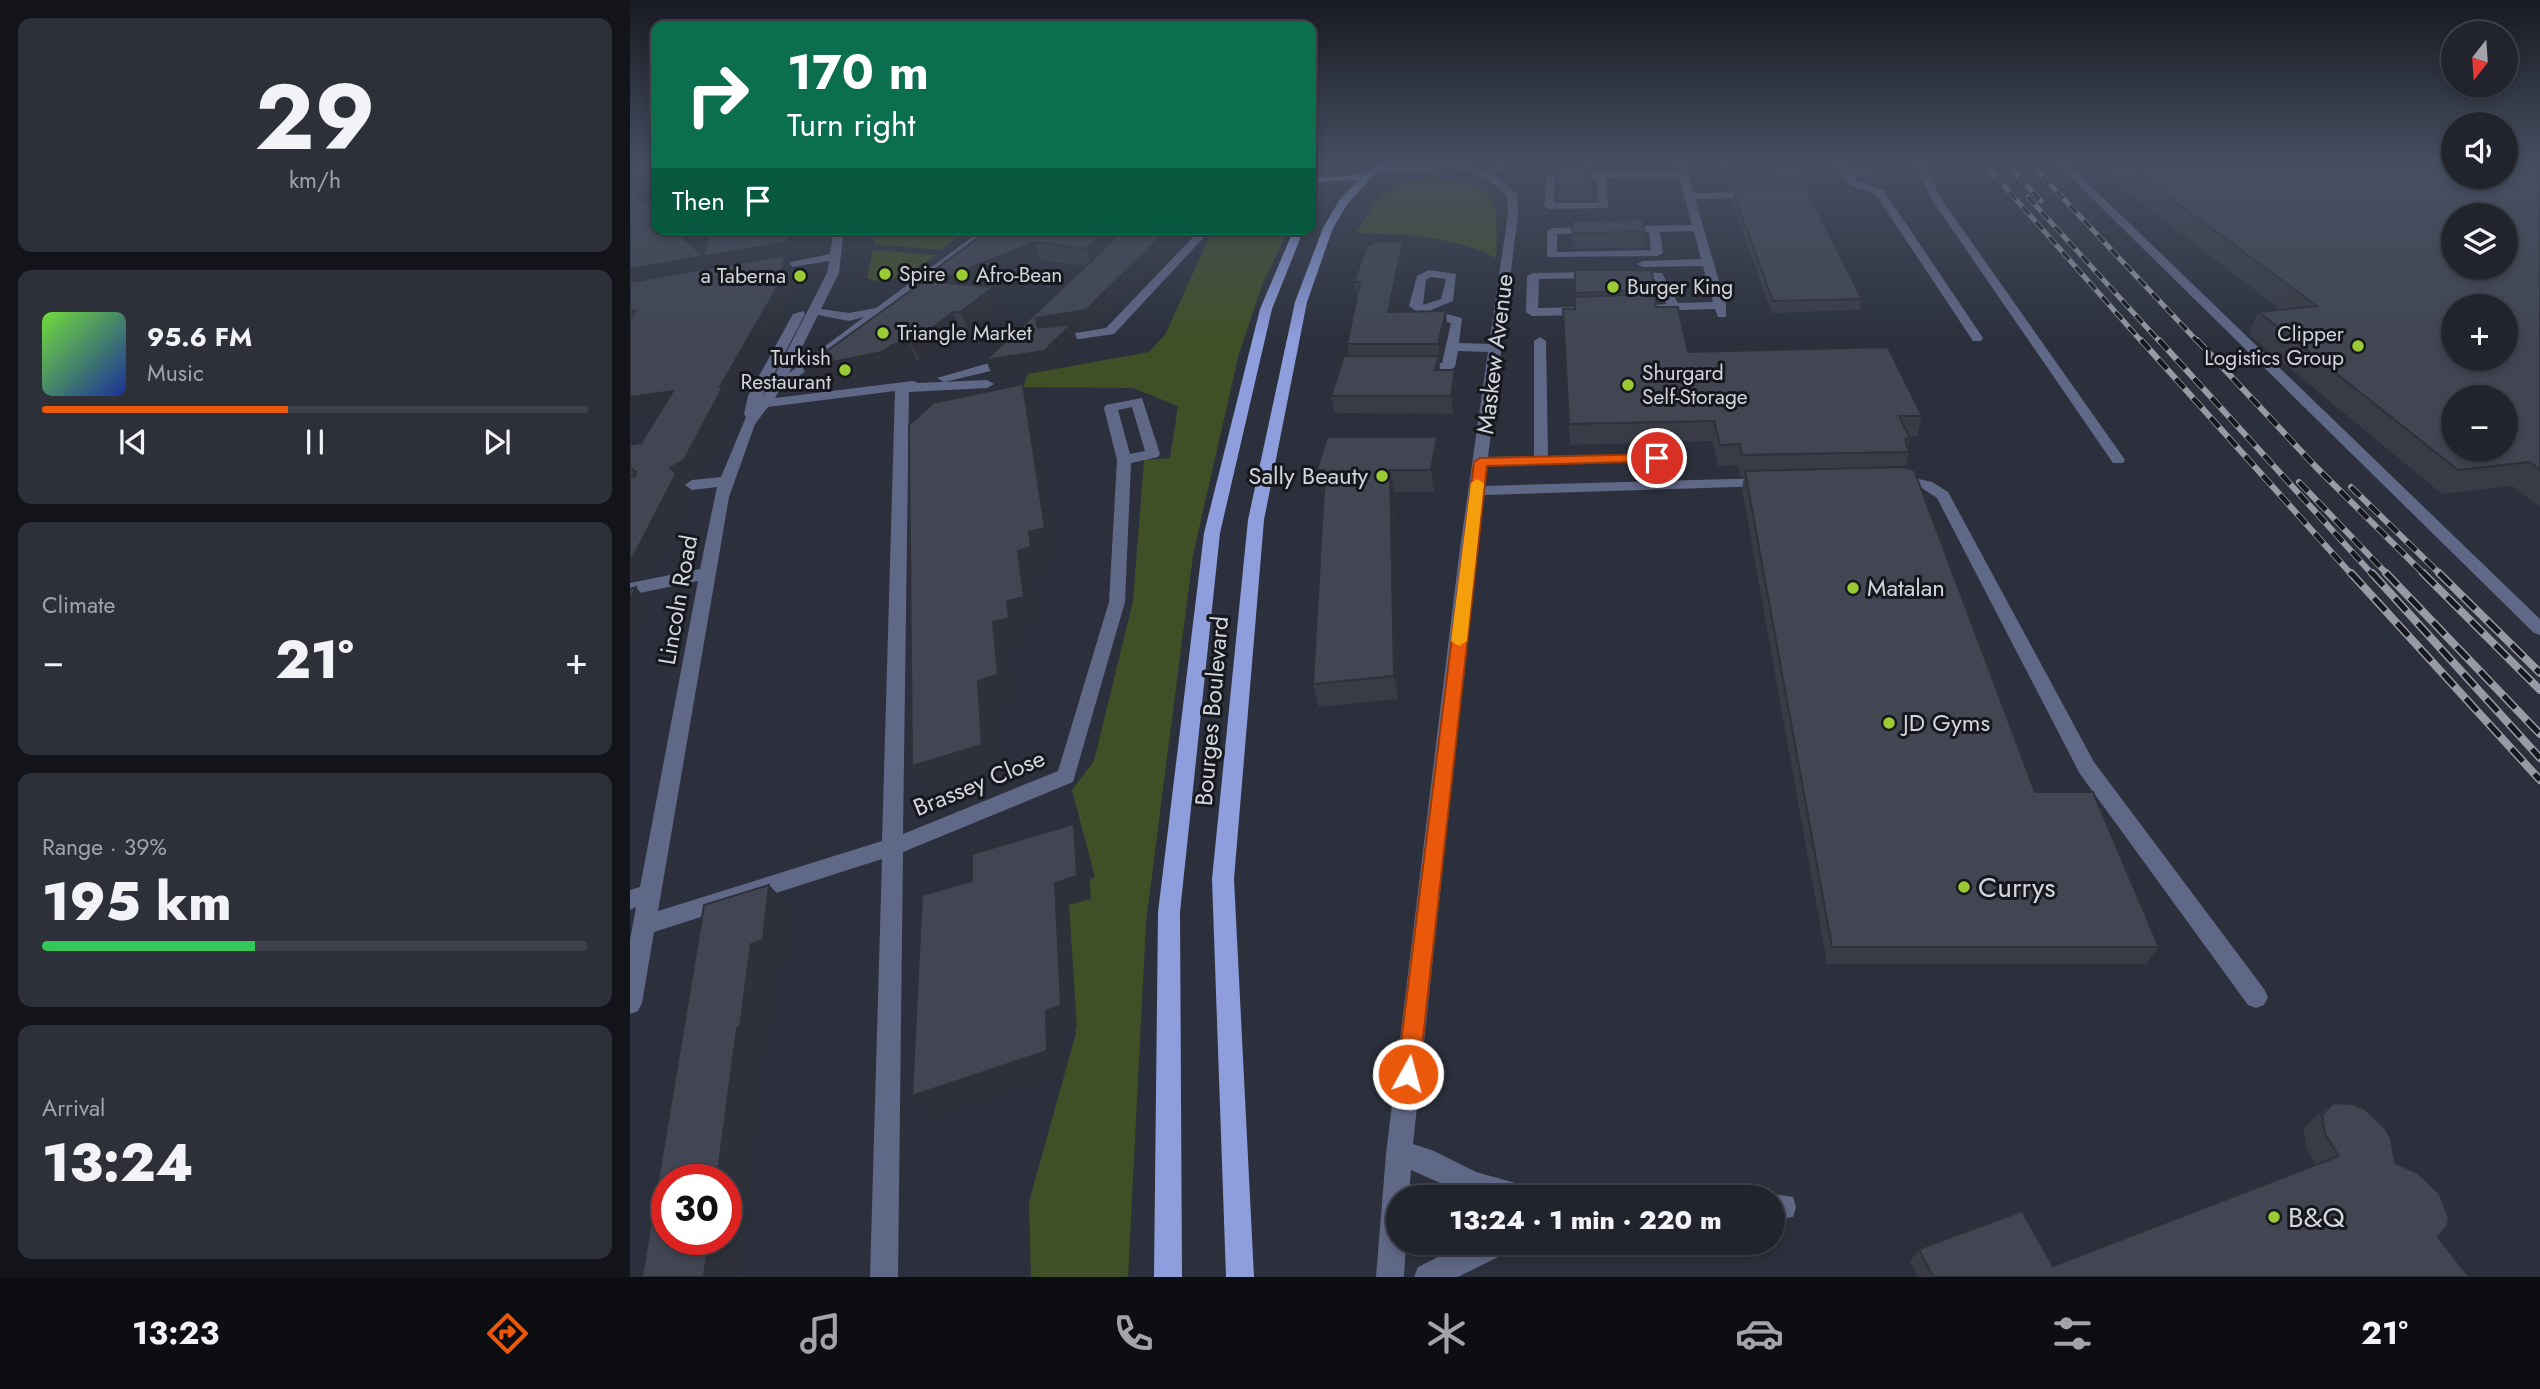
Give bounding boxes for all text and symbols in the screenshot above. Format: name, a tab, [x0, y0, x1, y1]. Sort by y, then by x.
north arrow	[2441, 21, 2518, 98]
map controls	[2441, 21, 2518, 462]
text: 170 m	[787, 37, 929, 107]
icon: right	[672, 49, 763, 140]
text: 29	[255, 52, 375, 183]
text: Turn right	[787, 102, 916, 148]
button: sound	[2441, 112, 2518, 189]
text: km/h	[289, 163, 341, 197]
text: Then	[672, 182, 725, 220]
icon: arrive	[739, 182, 777, 220]
button: layers	[2441, 203, 2518, 280]
place label: Spire	[899, 259, 946, 289]
place label: Afro-Bean	[976, 260, 1062, 290]
place label: a Taberna	[701, 261, 786, 291]
marker: Spire	[877, 266, 893, 282]
marker: Afro-Bean	[954, 267, 970, 283]
marker: a Taberna	[792, 268, 808, 284]
street label: Maskew Avenue	[1467, 272, 1522, 436]
place label: Burger King	[1627, 272, 1733, 302]
marker: Burger King	[1605, 279, 1621, 295]
button: +	[2441, 294, 2518, 371]
text: 95.6 FM	[147, 318, 252, 356]
place label: Triangle Market	[897, 318, 1032, 348]
place label: Clipper Logistics Group	[2204, 319, 2345, 373]
marker: Triangle Market	[875, 325, 891, 341]
marker: Clipper Logistics Group	[2350, 338, 2366, 354]
place label: Turkish Restaurant	[740, 343, 831, 397]
text: Music	[147, 356, 204, 390]
place label: Shurgard Self-Storage	[1642, 358, 1748, 412]
marker: Turkish Restaurant	[837, 362, 853, 378]
marker: Shurgard Self-Storage	[1620, 377, 1636, 393]
button: −	[2441, 385, 2518, 462]
icon: previous	[114, 423, 152, 461]
icon: pause	[296, 423, 334, 461]
icon: next	[478, 423, 516, 461]
pin	[1627, 428, 1687, 488]
icon: arrive	[1638, 439, 1676, 477]
place label: Sally Beauty	[1248, 458, 1368, 493]
marker: Sally Beauty	[1374, 468, 1390, 484]
street label: Lincoln Road	[649, 532, 706, 668]
place label: Matalan	[1867, 570, 1945, 605]
marker: Matalan	[1845, 580, 1861, 596]
text: Climate	[42, 588, 115, 622]
street label: Bourges Boulevard	[1186, 615, 1237, 807]
text: 21°	[275, 622, 354, 698]
text: −	[42, 633, 64, 688]
text: +	[565, 633, 588, 688]
place label: JD Gyms	[1900, 705, 1990, 740]
marker: JD Gyms	[1881, 715, 1897, 731]
street label: Brassey Close	[908, 740, 1050, 825]
text: Range · 39%	[42, 830, 167, 864]
text: 195 km	[42, 864, 231, 940]
place label: Currys	[1978, 867, 2056, 908]
marker: Currys	[1956, 879, 1972, 895]
position arrow	[1371, 1037, 1445, 1111]
text: Arrival	[42, 1091, 105, 1125]
text: 13:24	[42, 1125, 193, 1201]
speed limit sign: 30	[651, 1164, 742, 1255]
place label: B&Q	[2288, 1197, 2346, 1238]
text: 13:24 · 1 min · 220 m	[1449, 1201, 1722, 1239]
marker: B&Q	[2266, 1209, 2282, 1225]
icon: directions	[483, 1309, 532, 1358]
icon: music	[796, 1309, 845, 1358]
icon: phone	[1109, 1309, 1158, 1358]
icon: climate	[1422, 1309, 1471, 1358]
icon: car	[1735, 1309, 1784, 1358]
icon: filters	[2048, 1309, 2097, 1358]
text: 13:23	[132, 1310, 219, 1356]
text: 21°	[2361, 1310, 2408, 1356]

